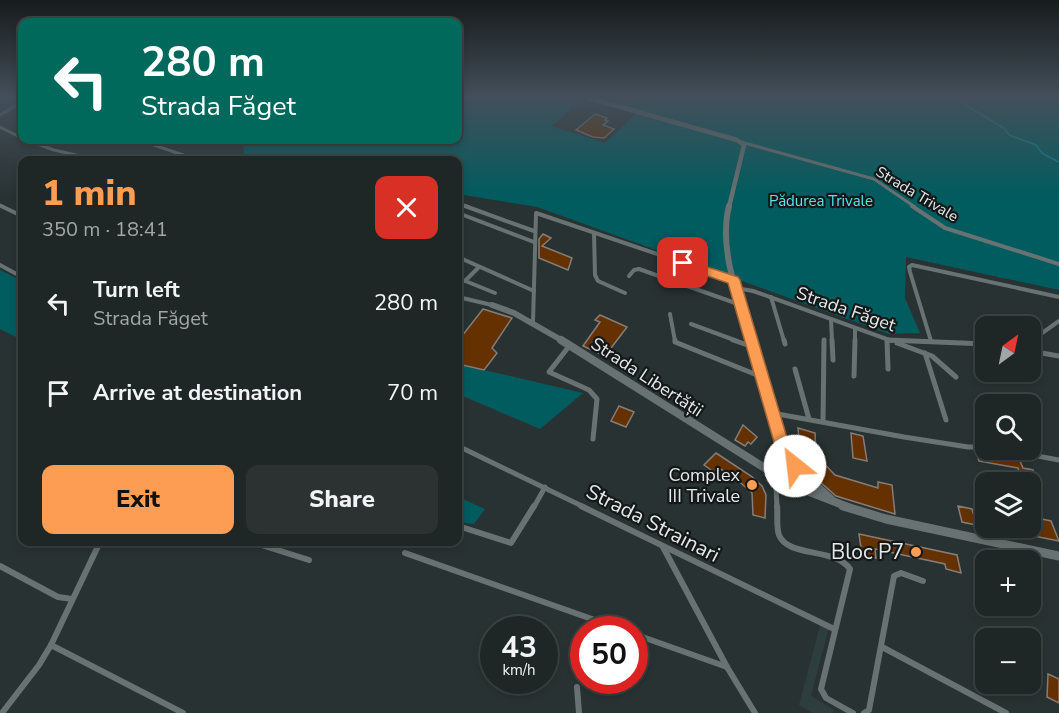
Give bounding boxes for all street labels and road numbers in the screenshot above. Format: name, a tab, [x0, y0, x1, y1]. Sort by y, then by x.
street label: Strada Trivale	[872, 162, 962, 226]
street label: Strada Făget	[793, 281, 899, 337]
street label: Strada Libertății	[586, 332, 708, 422]
street label: Strada Strainari	[581, 477, 725, 569]

